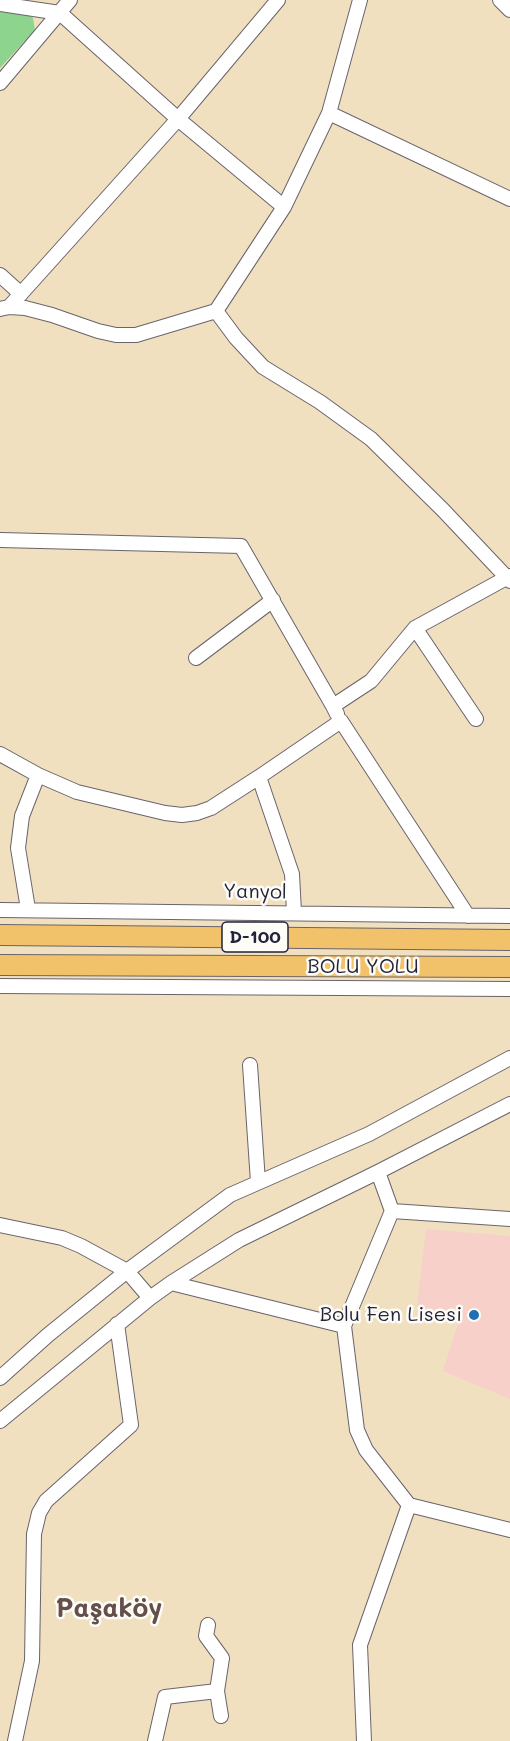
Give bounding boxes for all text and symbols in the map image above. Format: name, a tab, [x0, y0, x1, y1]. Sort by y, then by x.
street label: Yanyol	[223, 879, 287, 905]
road number: D-100	[222, 922, 288, 952]
street label: BOLU YOLU	[307, 955, 419, 979]
place label: Bolu Fen Lisesi	[320, 1303, 462, 1327]
marker: Bolu Fen Lisesi	[467, 1308, 481, 1322]
district label: Paşaköy	[56, 1593, 162, 1625]

